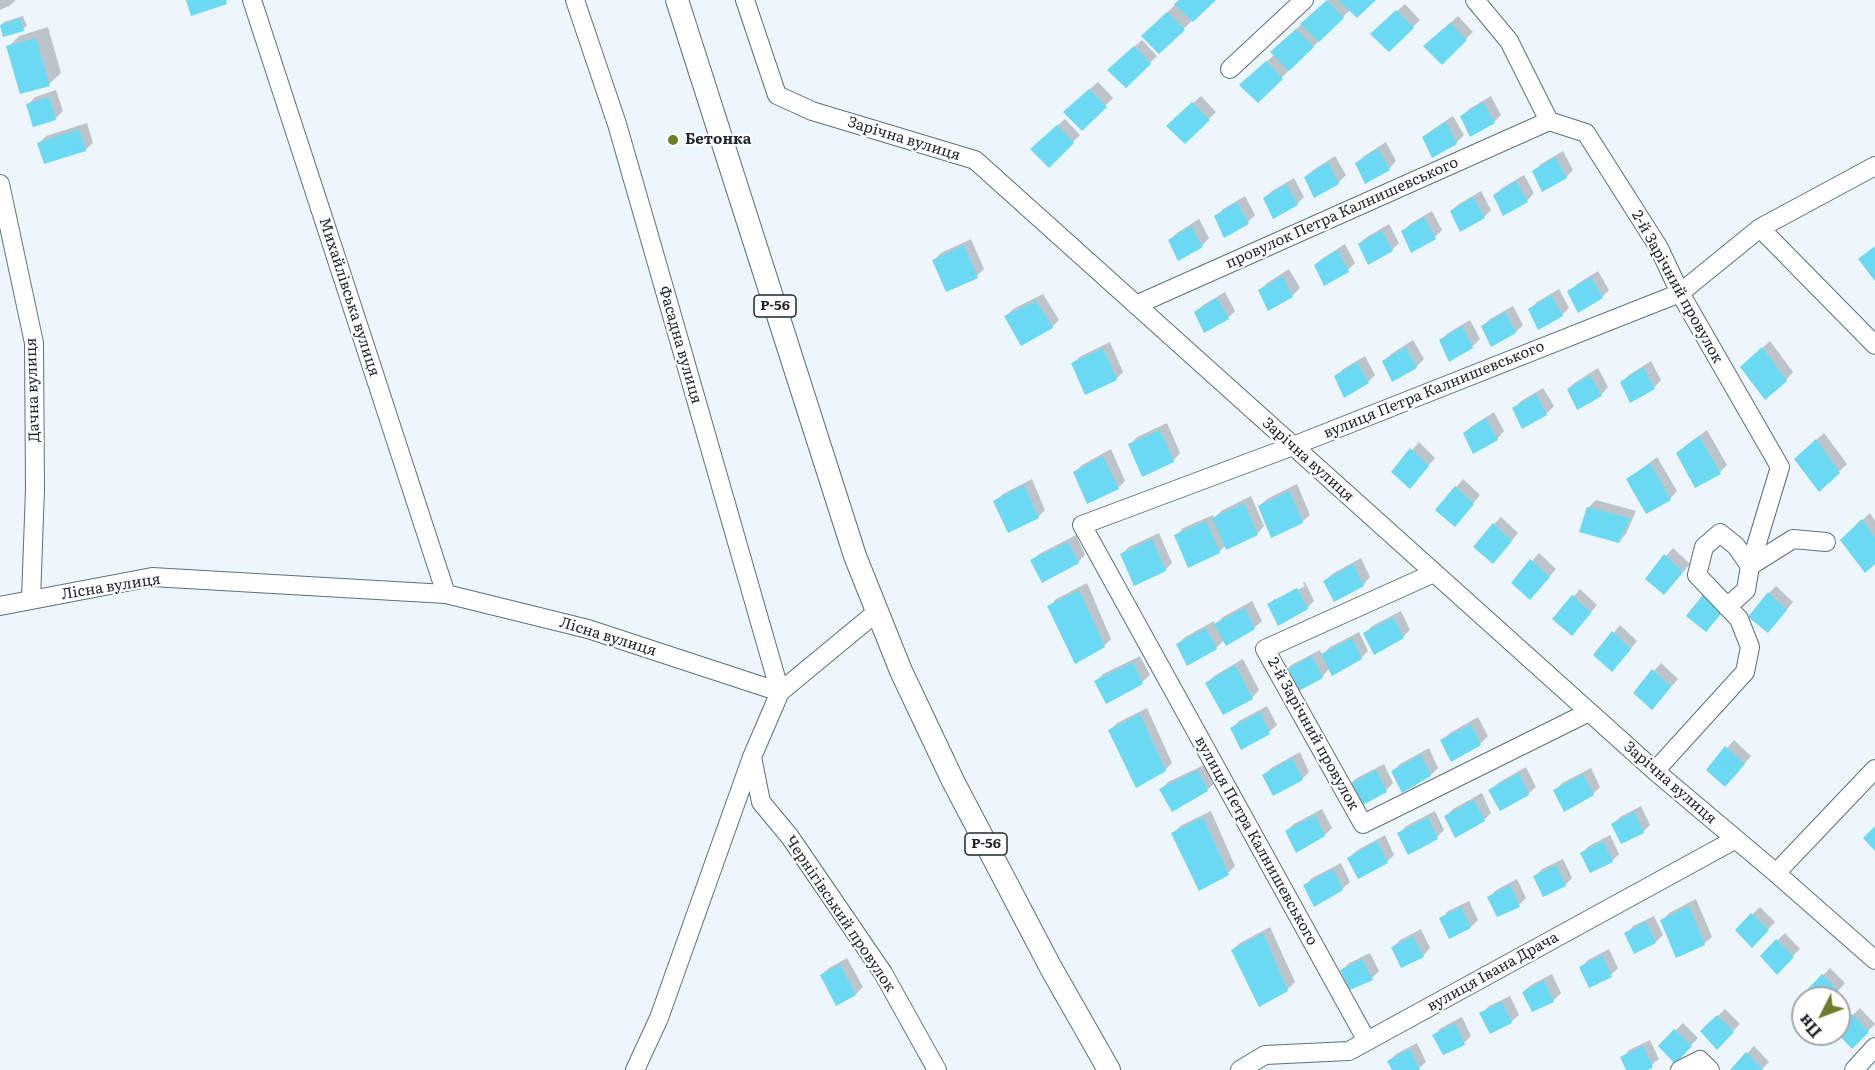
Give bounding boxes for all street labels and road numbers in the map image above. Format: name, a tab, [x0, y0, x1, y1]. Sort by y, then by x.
street label: Зарічна вулиця	[845, 113, 963, 165]
street label: провулок Петра Калнишевського	[1223, 153, 1461, 273]
street label: 2-й Зарічний провулок	[1627, 207, 1727, 367]
street label: Михайлівська вулиця	[315, 215, 383, 379]
street label: Фасадна вулиця	[655, 284, 705, 406]
road number: Р-56	[754, 295, 796, 317]
street label: Дачна вулиця	[22, 337, 44, 443]
street label: вулиця Петра Калнишевського	[1321, 337, 1547, 443]
street label: Зарічна вулиця	[1259, 414, 1357, 506]
street label: Лісна вулиця	[60, 570, 162, 604]
street label: Лісна вулиця	[557, 614, 659, 660]
street label: 2-й Зарічний провулок	[1263, 654, 1363, 814]
street label: вулиця Петра Калнишевського	[1191, 733, 1321, 949]
street label: Зарічна вулиця	[1620, 738, 1720, 828]
street label: Чернігівський провулок	[781, 833, 899, 995]
road number: Р-56	[965, 833, 1007, 855]
street label: вулиця Івана Драча	[1424, 928, 1562, 1016]

